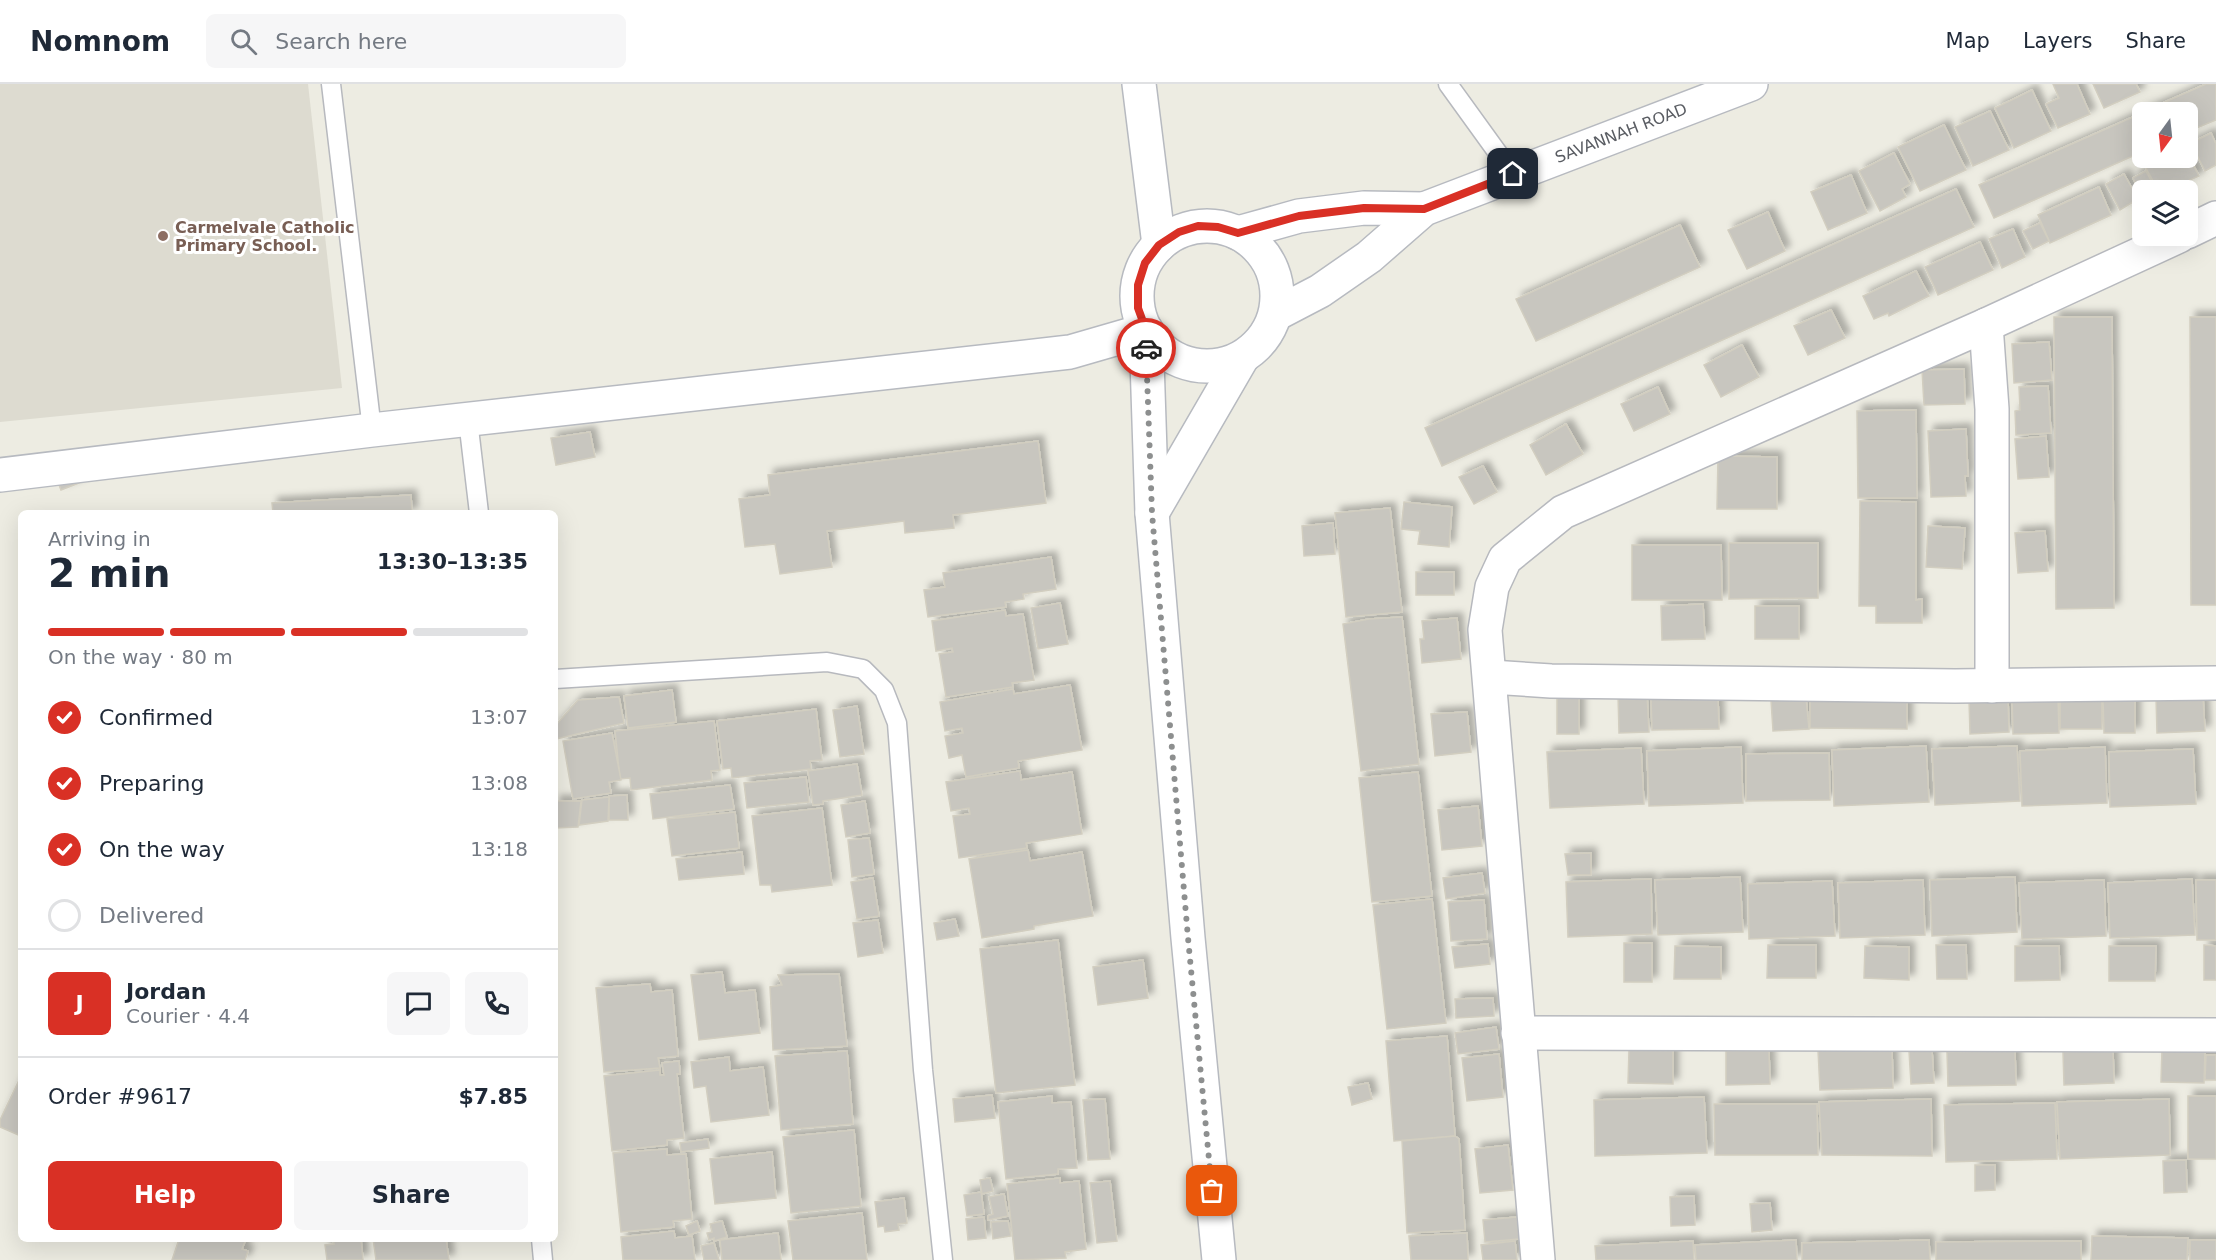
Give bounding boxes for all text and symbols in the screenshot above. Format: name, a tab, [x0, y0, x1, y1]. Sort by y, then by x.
search box	[206, 14, 626, 68]
text: Nomnom	[30, 25, 170, 58]
icon: search	[227, 25, 260, 58]
text: Search here	[275, 29, 407, 54]
text: Map	[1946, 29, 1990, 53]
text: Layers	[2023, 29, 2092, 53]
text: Share	[2125, 29, 2186, 53]
street label: SAVANNAH ROAD	[1552, 99, 1690, 167]
north arrow	[2132, 102, 2198, 168]
map controls	[2132, 102, 2198, 246]
pin	[1487, 148, 1538, 199]
icon: home	[1496, 157, 1529, 190]
button: layers	[2132, 180, 2198, 246]
place label: Carmelvale Catholic Primary School.	[175, 218, 355, 255]
marker: Carmelvale Catholic Primary School.	[156, 229, 170, 243]
courier	[1116, 318, 1176, 378]
icon: car	[1130, 332, 1163, 365]
text: Arriving in	[48, 527, 151, 551]
text: 13:30–13:35	[377, 549, 528, 574]
text: 2 min	[48, 551, 170, 596]
text: On the way · 80 m	[48, 645, 233, 669]
icon: check	[48, 701, 81, 734]
text: Confirmed	[99, 705, 213, 730]
text: 13:07	[470, 705, 528, 729]
icon: check	[48, 767, 81, 800]
text: Preparing	[99, 771, 205, 796]
text: 13:08	[470, 771, 528, 795]
icon: check	[48, 833, 81, 866]
text: On the way	[99, 837, 225, 862]
text: 13:18	[470, 837, 528, 861]
text: Delivered	[99, 903, 204, 928]
button: chat	[387, 972, 450, 1035]
button: phone	[465, 972, 528, 1035]
text: Jordan	[126, 979, 206, 1004]
text: J	[75, 991, 84, 1016]
text: Courier · 4.4	[126, 1004, 250, 1028]
text: Order #9617	[48, 1084, 192, 1109]
text: $7.85	[458, 1084, 528, 1109]
button: Help	[48, 1161, 282, 1230]
button: Share	[294, 1161, 528, 1230]
pin	[1186, 1165, 1237, 1216]
icon: bag	[1195, 1174, 1228, 1207]

